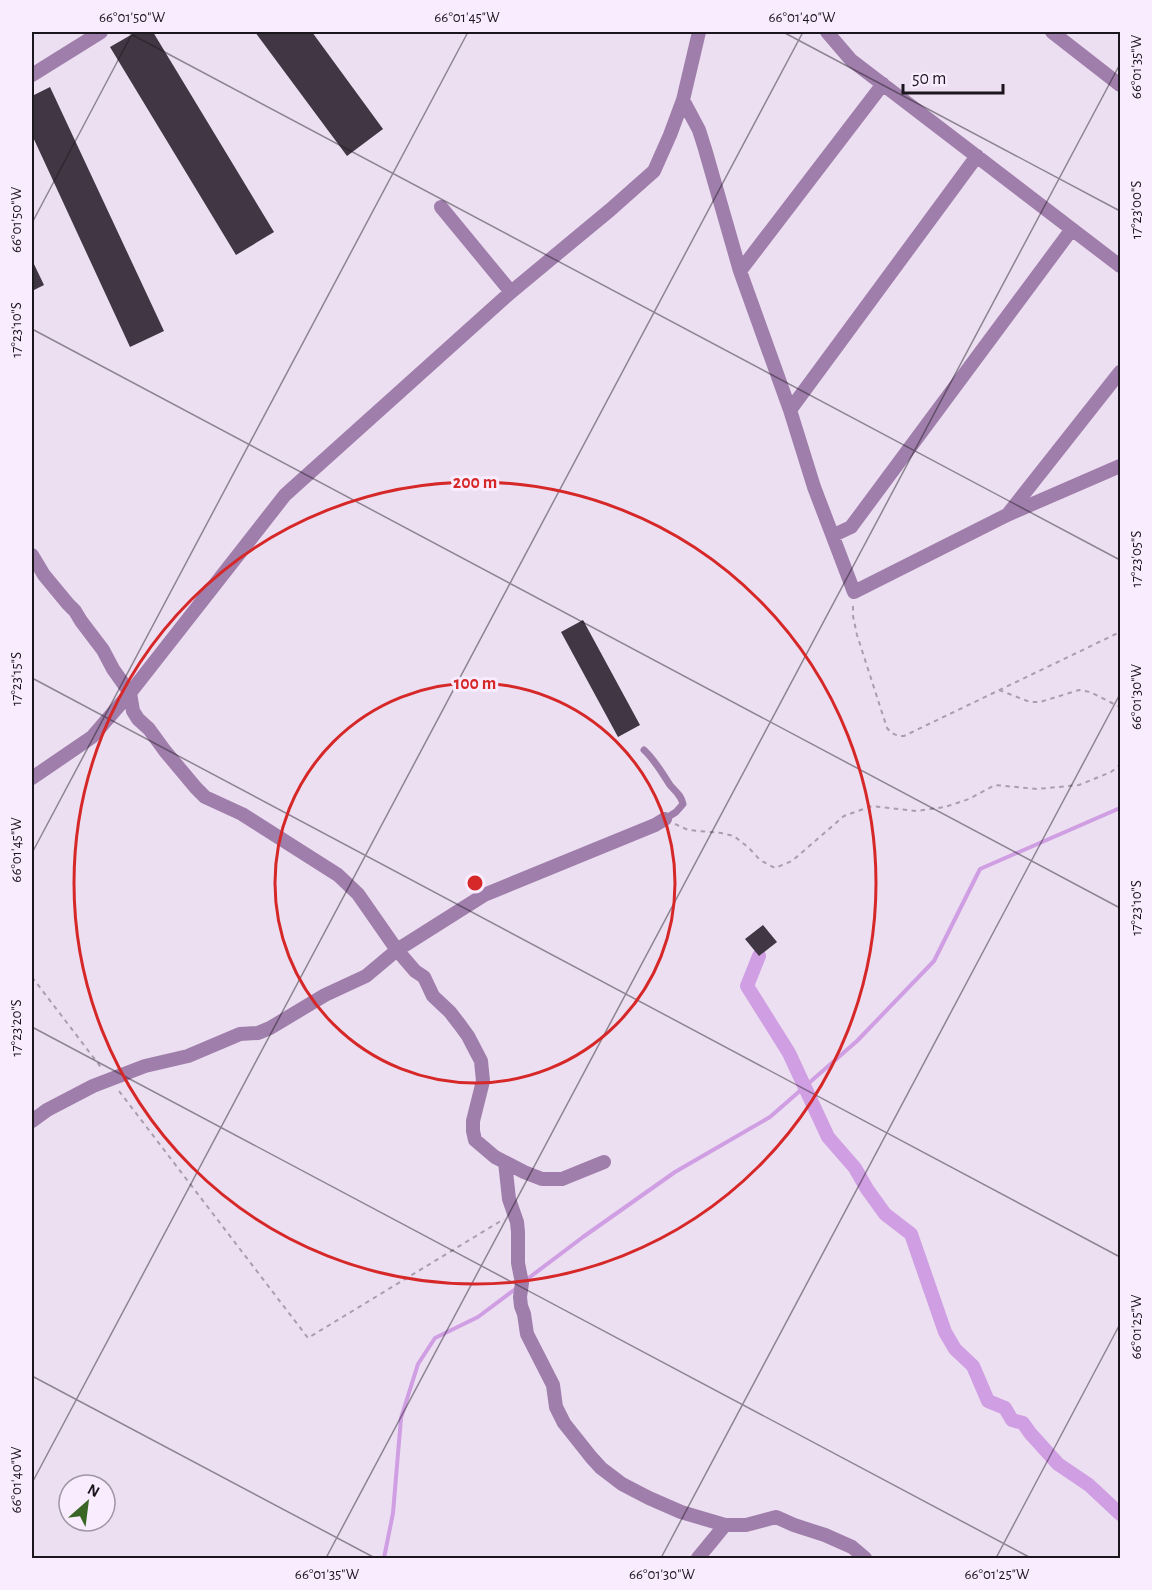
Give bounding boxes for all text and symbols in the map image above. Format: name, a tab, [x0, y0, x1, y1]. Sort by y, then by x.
text: 66°01'50"W	[99, 10, 166, 25]
text: 66°01'45"W	[434, 10, 500, 25]
text: 66°01'40"W	[768, 10, 836, 25]
text: 66°01'35"W	[1129, 34, 1144, 99]
scale bar	[903, 57, 1004, 95]
text: 50 m	[912, 70, 946, 88]
text: 17°23'00"S	[1129, 181, 1144, 239]
text: 66°01'50"W	[9, 186, 24, 253]
text: 17°23'10"S	[9, 302, 24, 358]
text: 200 m	[453, 474, 497, 492]
text: 17°23'05"S	[1129, 531, 1144, 587]
text: 17°23'15"S	[9, 652, 24, 706]
text: 66°01'30"W	[1129, 663, 1144, 730]
text: 100 m	[454, 675, 496, 693]
text: 66°01'45"W	[9, 817, 24, 883]
centre of rings	[465, 873, 485, 893]
text: 17°23'10"S	[1129, 880, 1144, 936]
text: 17°23'20"S	[9, 999, 24, 1057]
text: 66°01'25"W	[1129, 1294, 1144, 1359]
text: 66°01'40"W	[9, 1446, 24, 1514]
north arrow	[57, 1473, 117, 1533]
text: N	[85, 1481, 102, 1500]
text: 66°01'35"W	[295, 1567, 360, 1582]
text: 66°01'30"W	[629, 1567, 696, 1582]
text: 66°01'25"W	[965, 1567, 1030, 1582]

